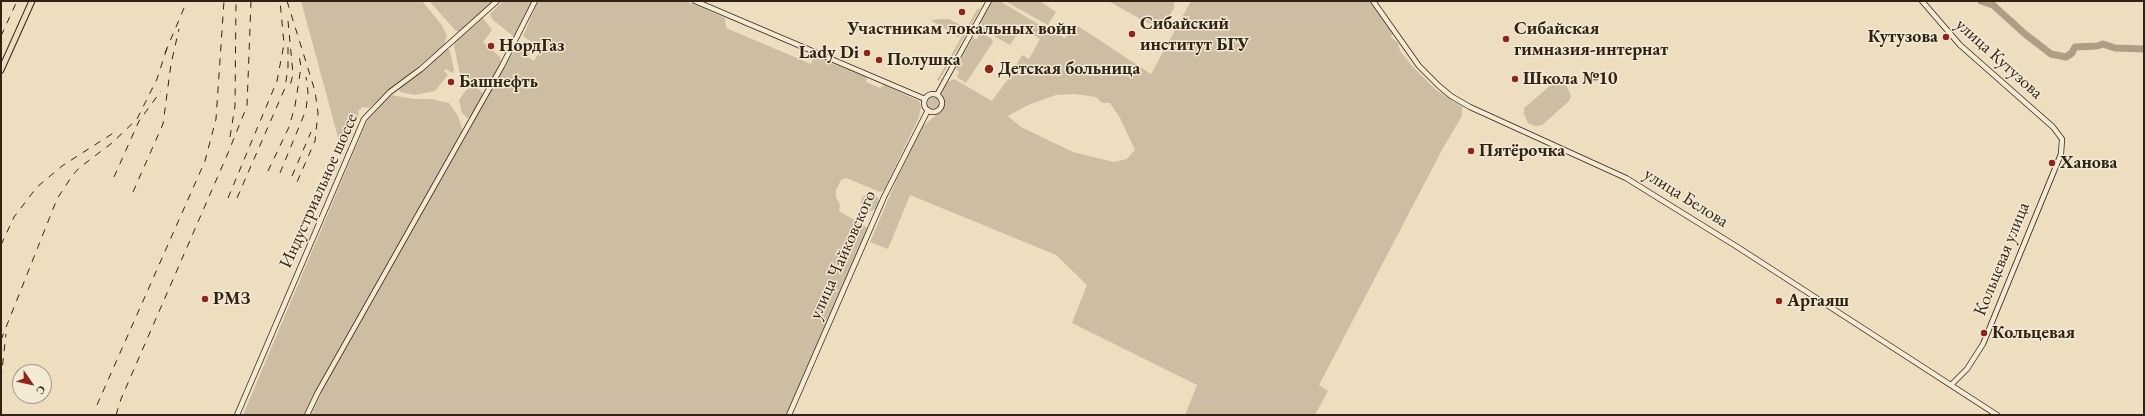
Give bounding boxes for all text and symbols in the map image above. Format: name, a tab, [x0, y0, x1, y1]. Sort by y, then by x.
marker: Участникам локальных войн	[957, 7, 967, 17]
place label: Сибайский институт БГУ	[1140, 13, 1249, 56]
street label: улица Кутузова	[1951, 14, 2047, 104]
place label: Участникам локальных войн	[847, 18, 1077, 40]
place label: Сибайская гимназия-интернат	[1514, 18, 1668, 60]
place label: Кутузова	[1868, 26, 1938, 48]
marker: Сибайский институт БГУ	[1127, 29, 1137, 39]
marker: Кутузова	[1941, 32, 1951, 42]
marker: Сибайская гимназия-интернат	[1501, 34, 1511, 44]
place label: НордГаз	[499, 35, 565, 57]
marker: НордГаз	[486, 41, 496, 51]
place label: Lady Di	[799, 42, 859, 64]
marker: Lady Di	[862, 48, 872, 58]
place label: Полушка	[887, 49, 961, 71]
marker: Полушка	[874, 55, 884, 65]
place label: Детская больница	[998, 58, 1140, 80]
marker: Детская больница	[983, 63, 995, 75]
place label: Школа №10	[1523, 68, 1617, 90]
place label: Башнефть	[459, 71, 538, 93]
marker: Школа №10	[1510, 74, 1520, 84]
marker: Башнефть	[446, 77, 456, 87]
street label: Индустриальное шоссе	[275, 110, 363, 272]
place label: Пятёрочка	[1479, 140, 1565, 162]
marker: Пятёрочка	[1466, 146, 1476, 156]
place label: Ханова	[2060, 152, 2117, 174]
marker: Ханова	[2047, 158, 2057, 168]
street label: улица Белова	[1640, 164, 1732, 232]
street label: улица Чайковского	[805, 187, 881, 323]
street label: Кольцевая улица	[1969, 199, 2035, 319]
place label: РМЗ	[213, 288, 250, 310]
place label: Аргаяш	[1787, 290, 1849, 312]
marker: РМЗ	[200, 294, 210, 304]
marker: Аргаяш	[1774, 296, 1784, 306]
place label: Кольцевая	[1992, 322, 2075, 344]
marker: Кольцевая	[1979, 328, 1989, 338]
north arrow	[12, 364, 52, 404]
text: С	[33, 383, 49, 397]

